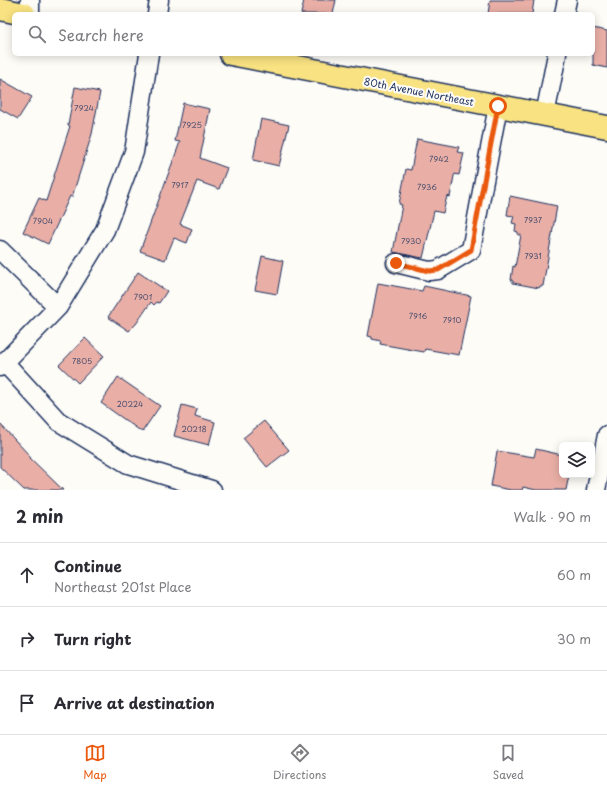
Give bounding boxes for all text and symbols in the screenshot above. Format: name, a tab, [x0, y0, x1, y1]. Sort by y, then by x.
search box	[12, 12, 595, 56]
icon: search	[26, 23, 48, 45]
text: Search here	[58, 23, 144, 46]
street label: 80th Avenue Northeast	[363, 73, 475, 109]
route start	[489, 97, 507, 115]
house number: 7924	[74, 102, 94, 114]
house number: 7925	[182, 119, 202, 131]
house number: 7942	[429, 153, 449, 165]
house number: 7917	[172, 179, 189, 191]
house number: 7936	[417, 181, 437, 193]
house number: 7937	[524, 214, 543, 226]
house number: 7904	[33, 215, 53, 227]
house number: 7930	[401, 235, 421, 247]
house number: 7931	[524, 250, 542, 262]
route end	[387, 254, 405, 272]
house number: 7901	[134, 291, 153, 303]
house number: 7916	[409, 310, 428, 322]
house number: 7910	[443, 314, 462, 326]
house number: 7805	[72, 355, 92, 367]
house number: 20224	[117, 398, 143, 410]
house number: 20218	[181, 423, 207, 435]
map controls	[559, 442, 595, 478]
button: layers	[559, 442, 595, 478]
text: 2 min	[16, 503, 63, 529]
text: Walk · 90 m	[514, 507, 591, 526]
text: Continue	[54, 554, 122, 577]
icon: ahead	[16, 564, 38, 586]
text: 60 m	[557, 565, 591, 584]
text: Northeast 201st Place	[54, 577, 191, 596]
text: Turn right	[54, 627, 131, 650]
icon: right	[16, 628, 38, 650]
text: 30 m	[557, 629, 591, 648]
text: Arrive at destination	[54, 691, 215, 714]
icon: arrive	[16, 692, 38, 714]
tab: Map	[83, 742, 107, 783]
tab: Directions	[273, 742, 326, 783]
tab: Saved	[493, 742, 524, 783]

